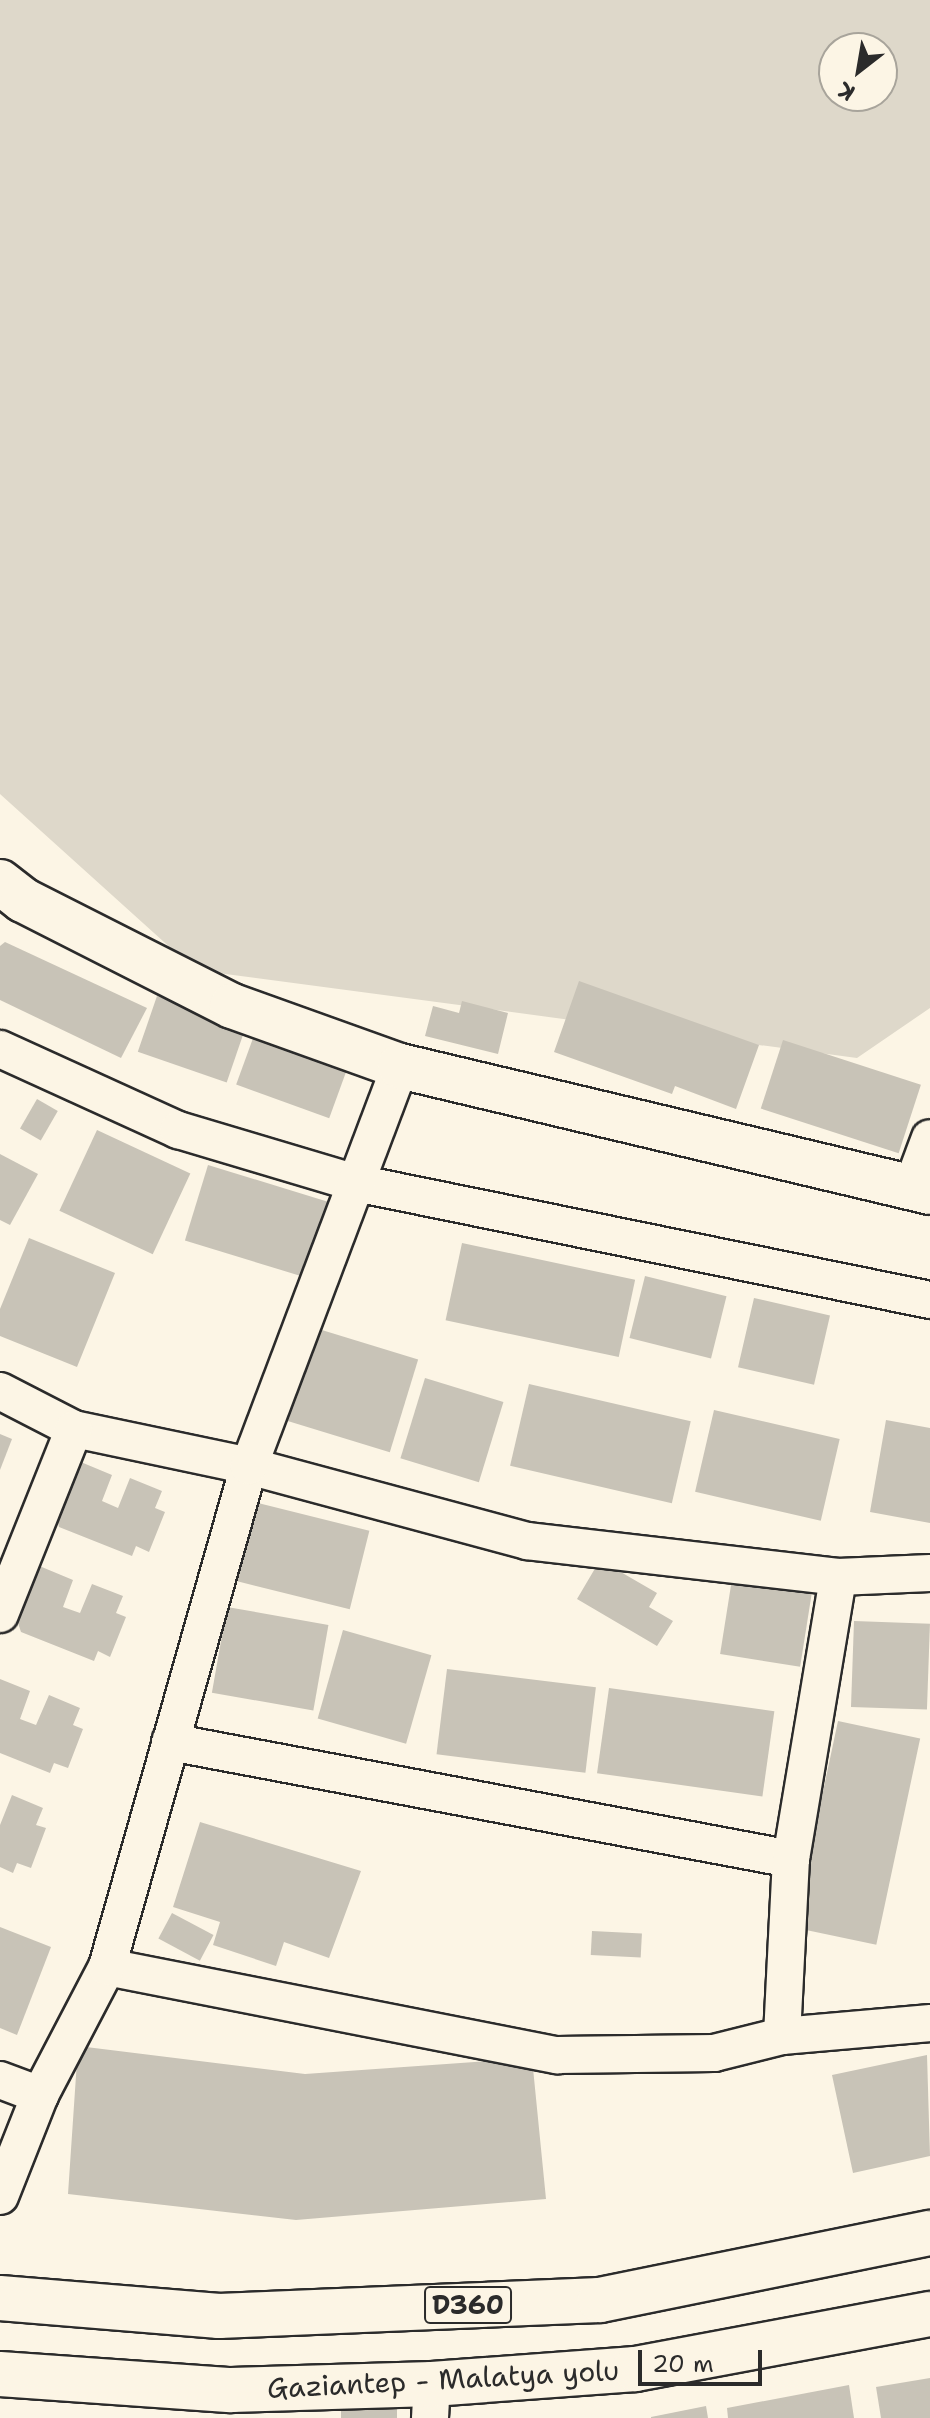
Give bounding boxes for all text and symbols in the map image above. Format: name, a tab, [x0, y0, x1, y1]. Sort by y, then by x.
north arrow	[818, 32, 898, 112]
text: K	[833, 75, 860, 108]
road number: D360	[424, 2283, 512, 2327]
scale bar	[642, 2334, 766, 2384]
text: 20 m	[652, 2348, 714, 2380]
street label: Gaziantep - Malatya yolu	[266, 2353, 620, 2405]

